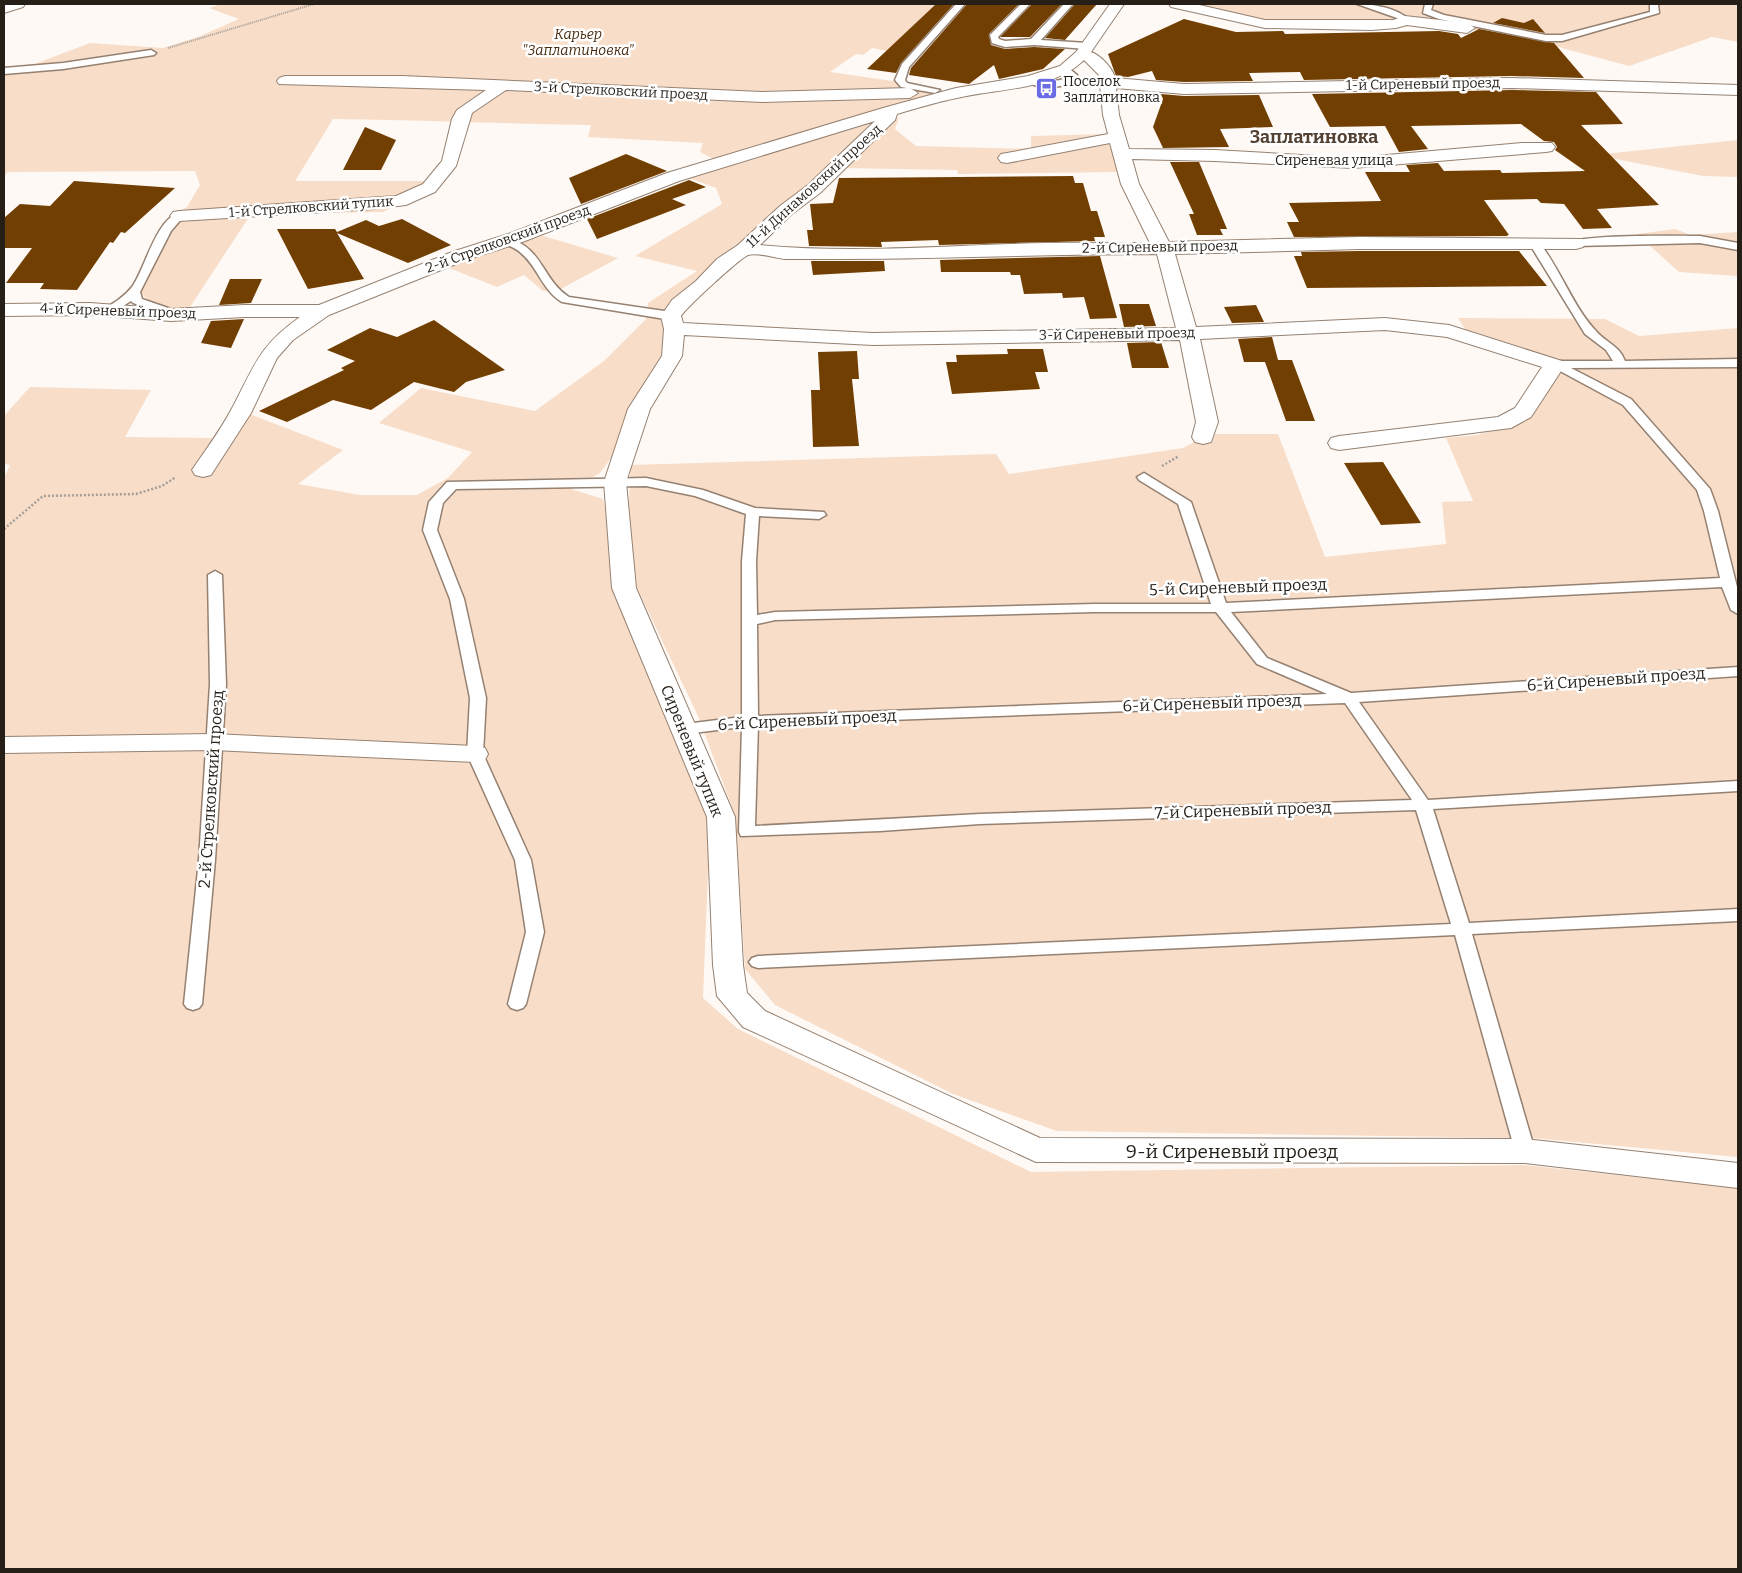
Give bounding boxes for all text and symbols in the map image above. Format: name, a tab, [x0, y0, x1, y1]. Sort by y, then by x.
park label: Карьер "Заплатиновка"	[522, 26, 634, 59]
place label: Поселок Заплатиновка	[1063, 73, 1160, 106]
street label: 1-й Сиреневый проезд	[1346, 74, 1501, 94]
bus stop icon: Поселок Заплатиновка	[1035, 77, 1059, 101]
street label: 3-й Стрелковский проезд	[534, 78, 709, 104]
street label: 11-й Динамовский проезд	[743, 120, 886, 251]
district label: Заплатиновка	[1250, 126, 1378, 148]
street label: Сиреневая улица	[1275, 152, 1393, 169]
street label: 1-й Стрелковский тупик	[228, 193, 395, 221]
street label: 2-й Стрелковский проезд	[423, 201, 593, 277]
street label: 2-й Сиреневый проезд	[1082, 237, 1239, 257]
street label: 4-й Сиреневый проезд	[39, 300, 197, 322]
street label: 3-й Сиреневый проезд	[1039, 324, 1196, 344]
street label: 5-й Сиреневый проезд	[1149, 574, 1328, 600]
street label: 6-й Сиреневый проезд	[1526, 663, 1706, 695]
street label: Сиреневый тупик	[657, 682, 727, 820]
street label: 2-й Стрелковский проезд	[195, 689, 227, 889]
street label: 6-й Сиреневый проезд	[1122, 690, 1302, 716]
street label: 6-й Сиреневый проезд	[717, 706, 897, 734]
street label: 7-й Сиреневый проезд	[1154, 797, 1332, 823]
street label: 9-й Сиреневый проезд	[1126, 1140, 1339, 1163]

